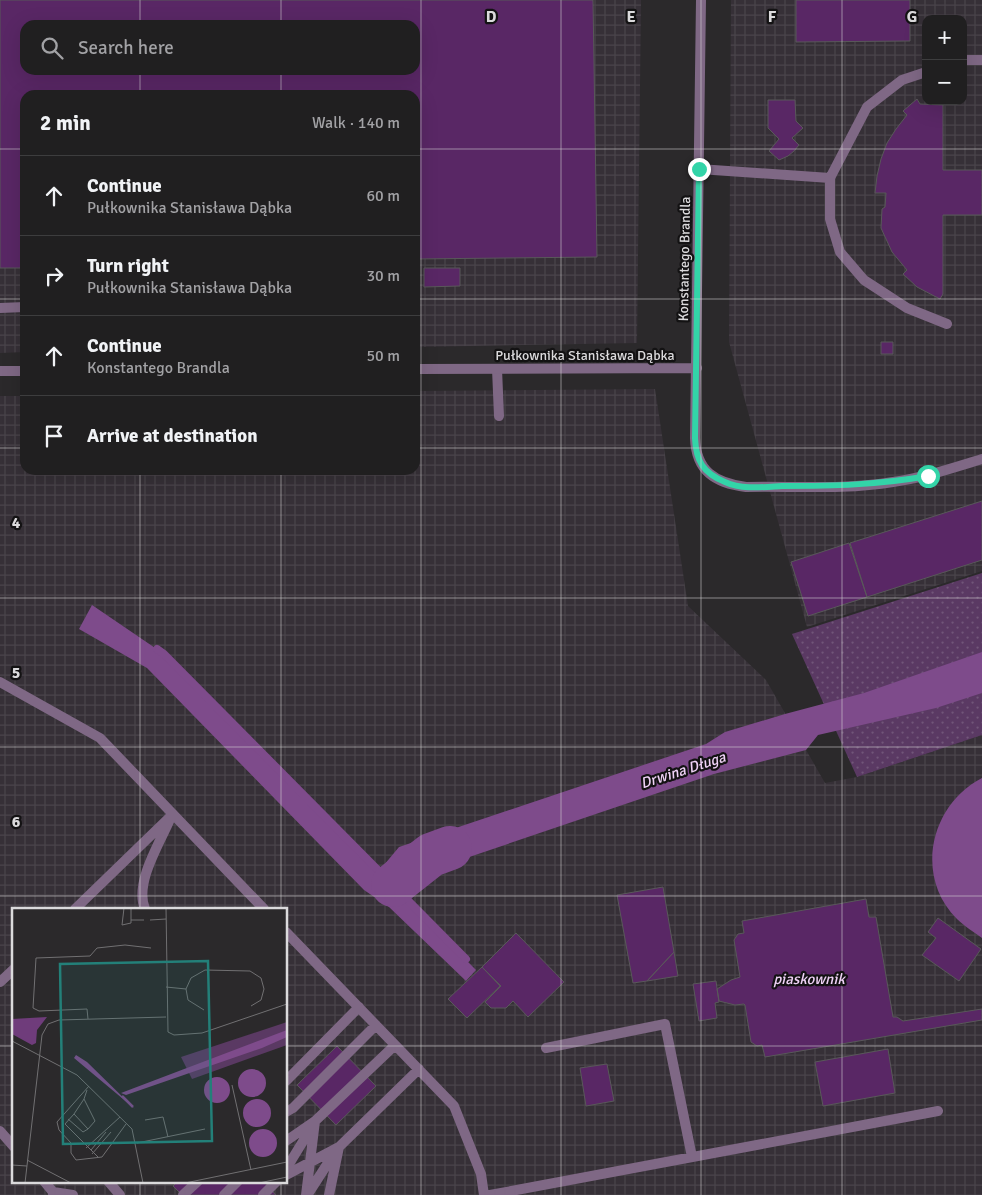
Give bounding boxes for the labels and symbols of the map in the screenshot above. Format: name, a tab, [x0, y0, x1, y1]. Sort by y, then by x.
text: D	[486, 7, 497, 27]
text: E	[626, 7, 636, 27]
text: F	[768, 7, 777, 27]
text: G	[907, 7, 917, 27]
route end	[688, 158, 711, 181]
street label: Konstantego Brandla	[675, 196, 694, 322]
street label: Pułkownika Stanisława Dąbka	[495, 347, 675, 364]
route start	[917, 465, 940, 488]
text: 4	[12, 513, 21, 533]
text: 5	[12, 663, 20, 683]
water label: Drwina Długa	[638, 748, 728, 792]
text: 6	[12, 812, 21, 832]
inset map	[12, 908, 288, 1182]
water label: piaskownik	[773, 970, 846, 988]

